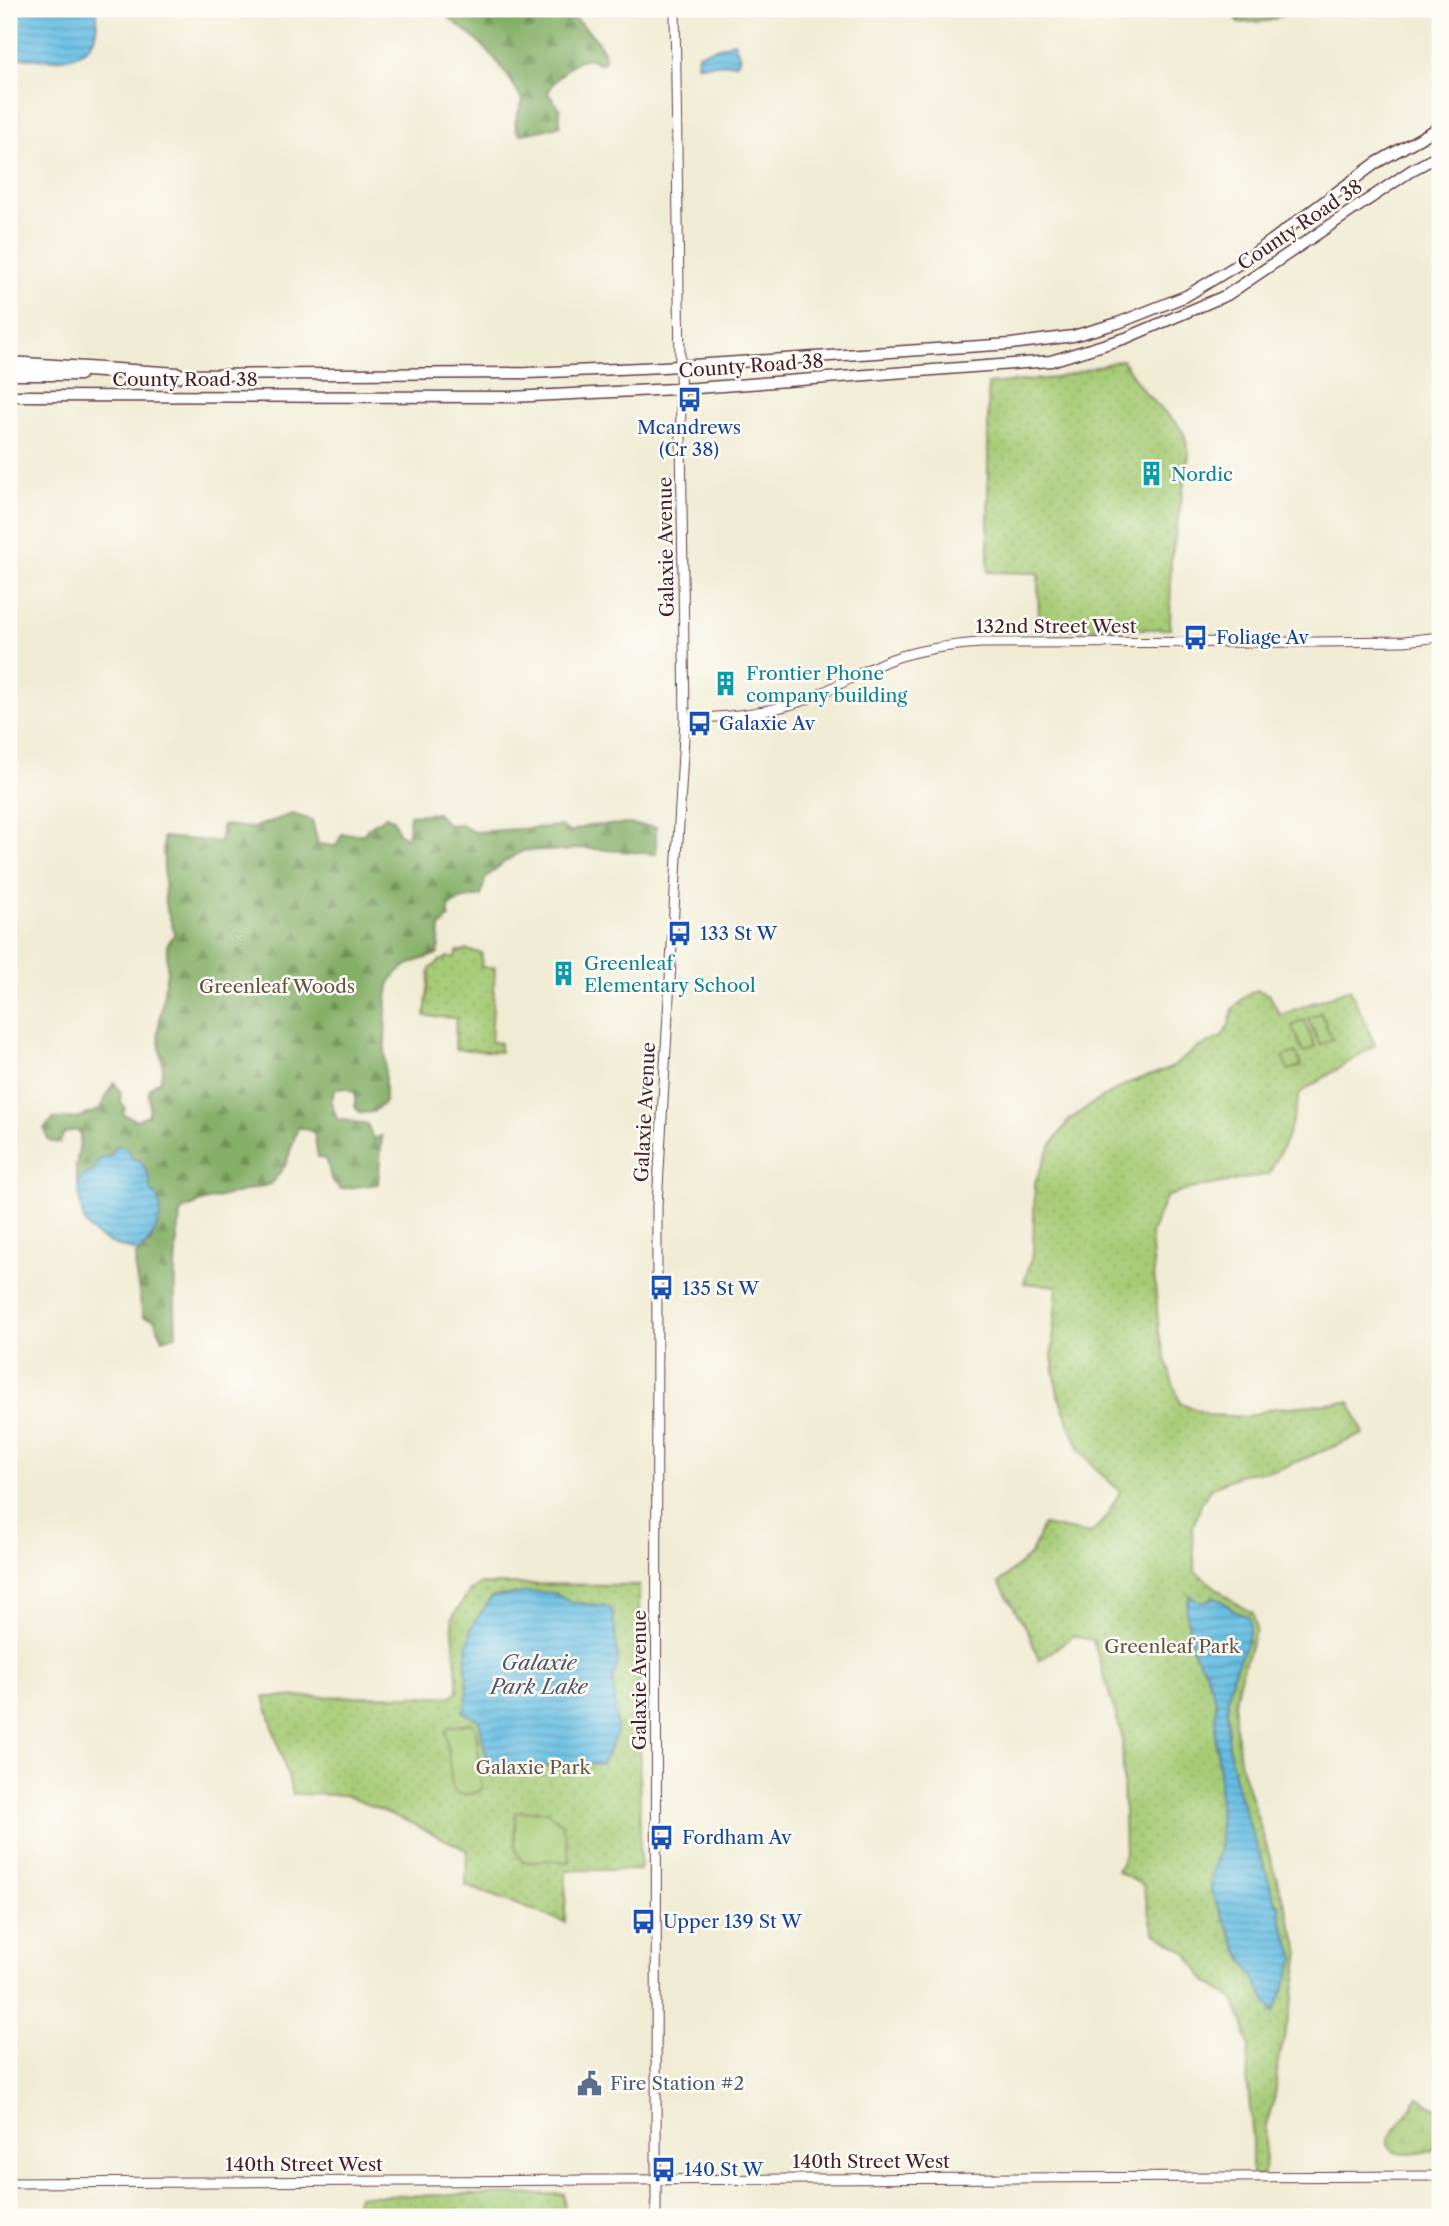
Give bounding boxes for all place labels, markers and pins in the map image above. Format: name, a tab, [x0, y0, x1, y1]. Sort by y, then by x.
bus stop icon: Mcandrews (Cr 38)	[675, 385, 703, 413]
place label: Mcandrews (Cr 38)	[637, 416, 741, 461]
building icon: Nordic	[1137, 460, 1165, 488]
place label: Nordic	[1171, 463, 1233, 486]
bus stop icon: Foliage Av	[1182, 623, 1210, 651]
place label: Foliage Av	[1216, 626, 1309, 649]
place label: Frontier Phone company building	[746, 662, 908, 707]
building icon: Frontier Phone company building	[712, 670, 740, 698]
bus stop icon: Galaxie Av	[685, 709, 713, 737]
place label: Galaxie Av	[719, 712, 816, 735]
bus stop icon: 133 St W	[666, 919, 694, 947]
place label: 133 St W	[700, 922, 778, 945]
place label: Greenleaf Elementary School	[584, 952, 756, 997]
building icon: Greenleaf Elementary School	[550, 960, 578, 988]
bus stop icon: 135 St W	[648, 1274, 676, 1302]
place label: 135 St W	[682, 1277, 760, 1300]
bus stop icon: Fordham Av	[648, 1823, 676, 1851]
place label: Fordham Av	[682, 1826, 792, 1849]
bus stop icon: Upper 139 St W	[629, 1907, 657, 1935]
place label: Upper 139 St W	[663, 1910, 803, 1933]
public building icon: Fire Station #2	[576, 2069, 604, 2097]
place label: Fire Station #2	[610, 2072, 744, 2095]
bus stop icon: 140 St W	[650, 2155, 678, 2183]
place label: 140 St W	[684, 2158, 765, 2181]

